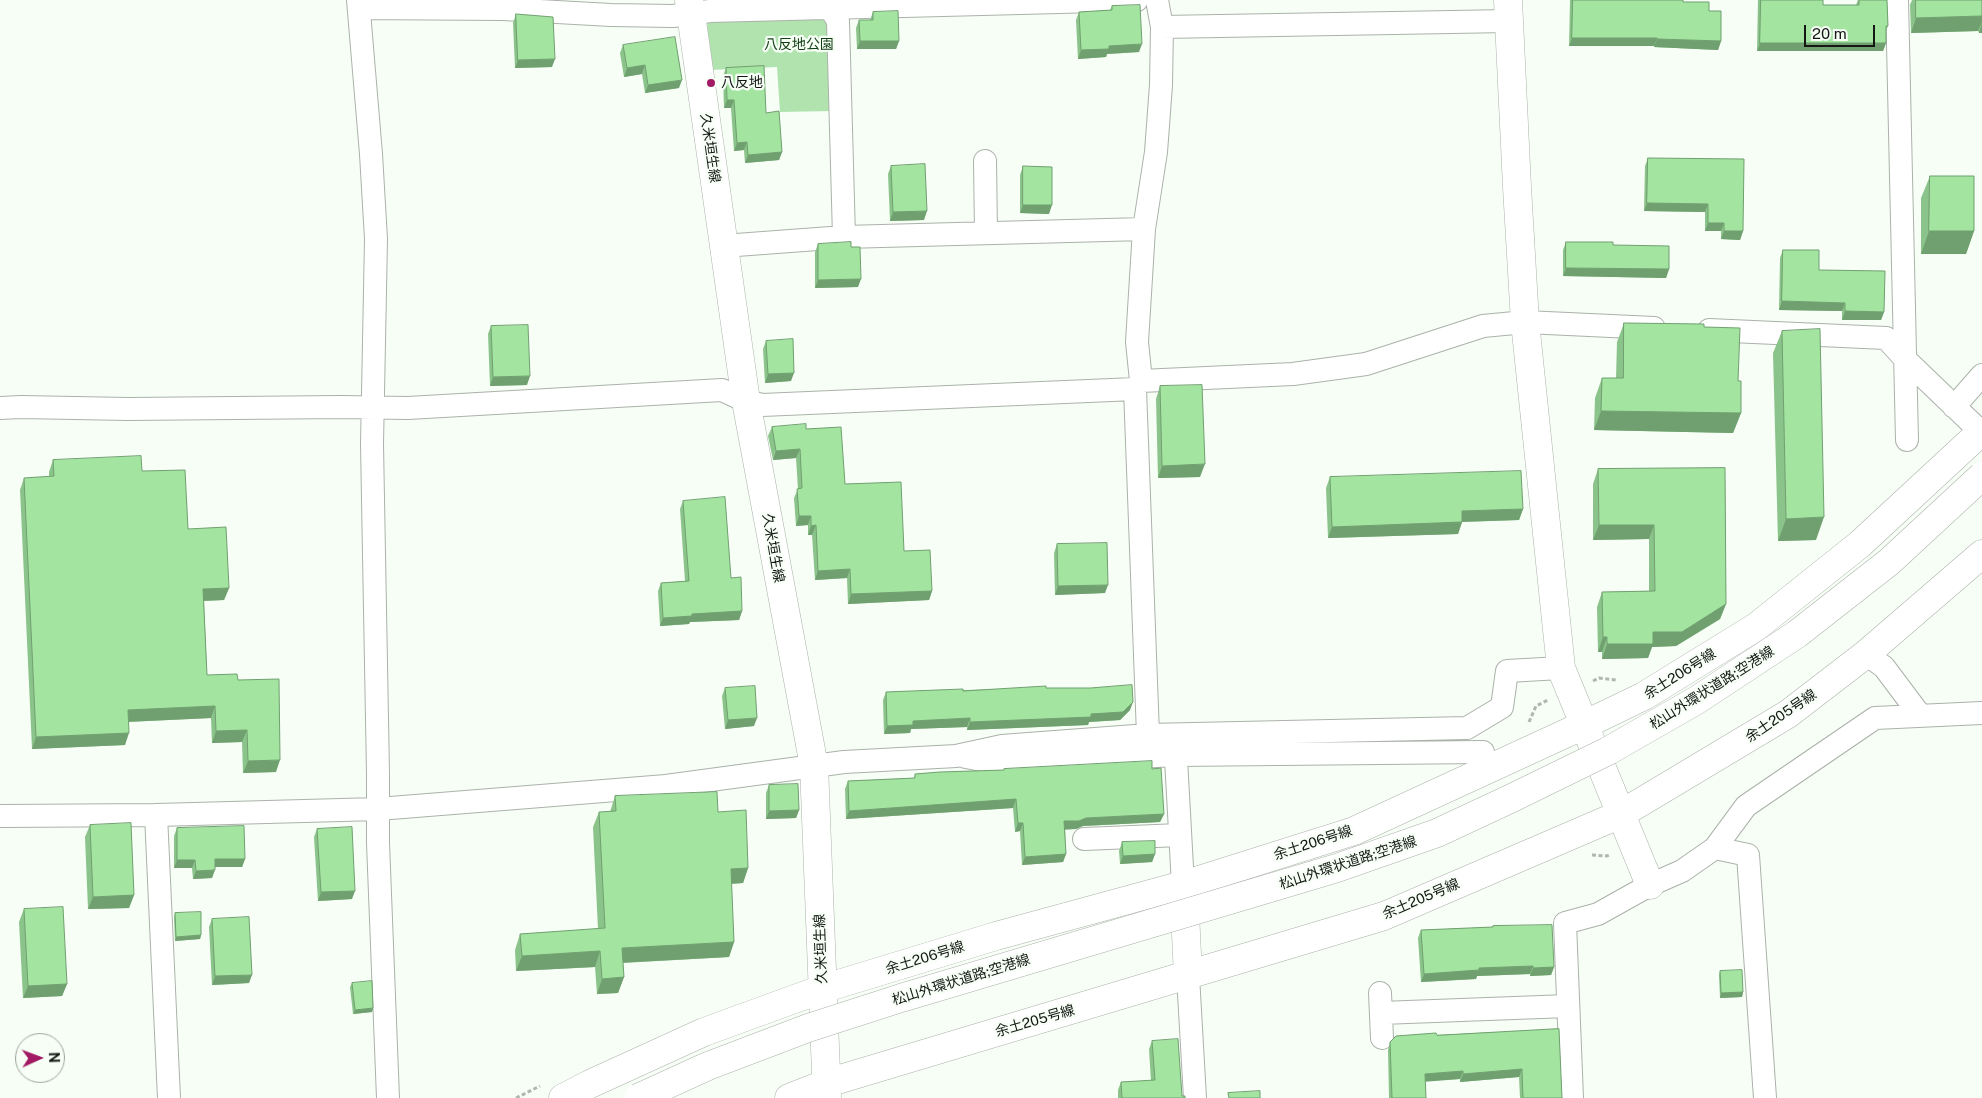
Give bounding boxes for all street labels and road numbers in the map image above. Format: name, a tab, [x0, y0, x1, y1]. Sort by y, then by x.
street label: 久米垣生線	[697, 112, 723, 184]
street label: 久米垣生線	[759, 512, 787, 584]
street label: 松山外環状道路;空港線	[1647, 643, 1777, 733]
street label: 余土206号線	[1641, 645, 1719, 703]
street label: 余土205号線	[1742, 686, 1820, 746]
street label: 余土206号線	[1272, 822, 1354, 864]
street label: 松山外環状道路;空港線	[1277, 833, 1419, 893]
street label: 余土205号線	[1380, 875, 1462, 923]
street label: 久米垣生線	[811, 914, 831, 984]
street label: 余土206号線	[884, 938, 966, 978]
street label: 松山外環状道路;空港線	[890, 951, 1032, 1009]
street label: 余土205号線	[993, 1002, 1077, 1040]

